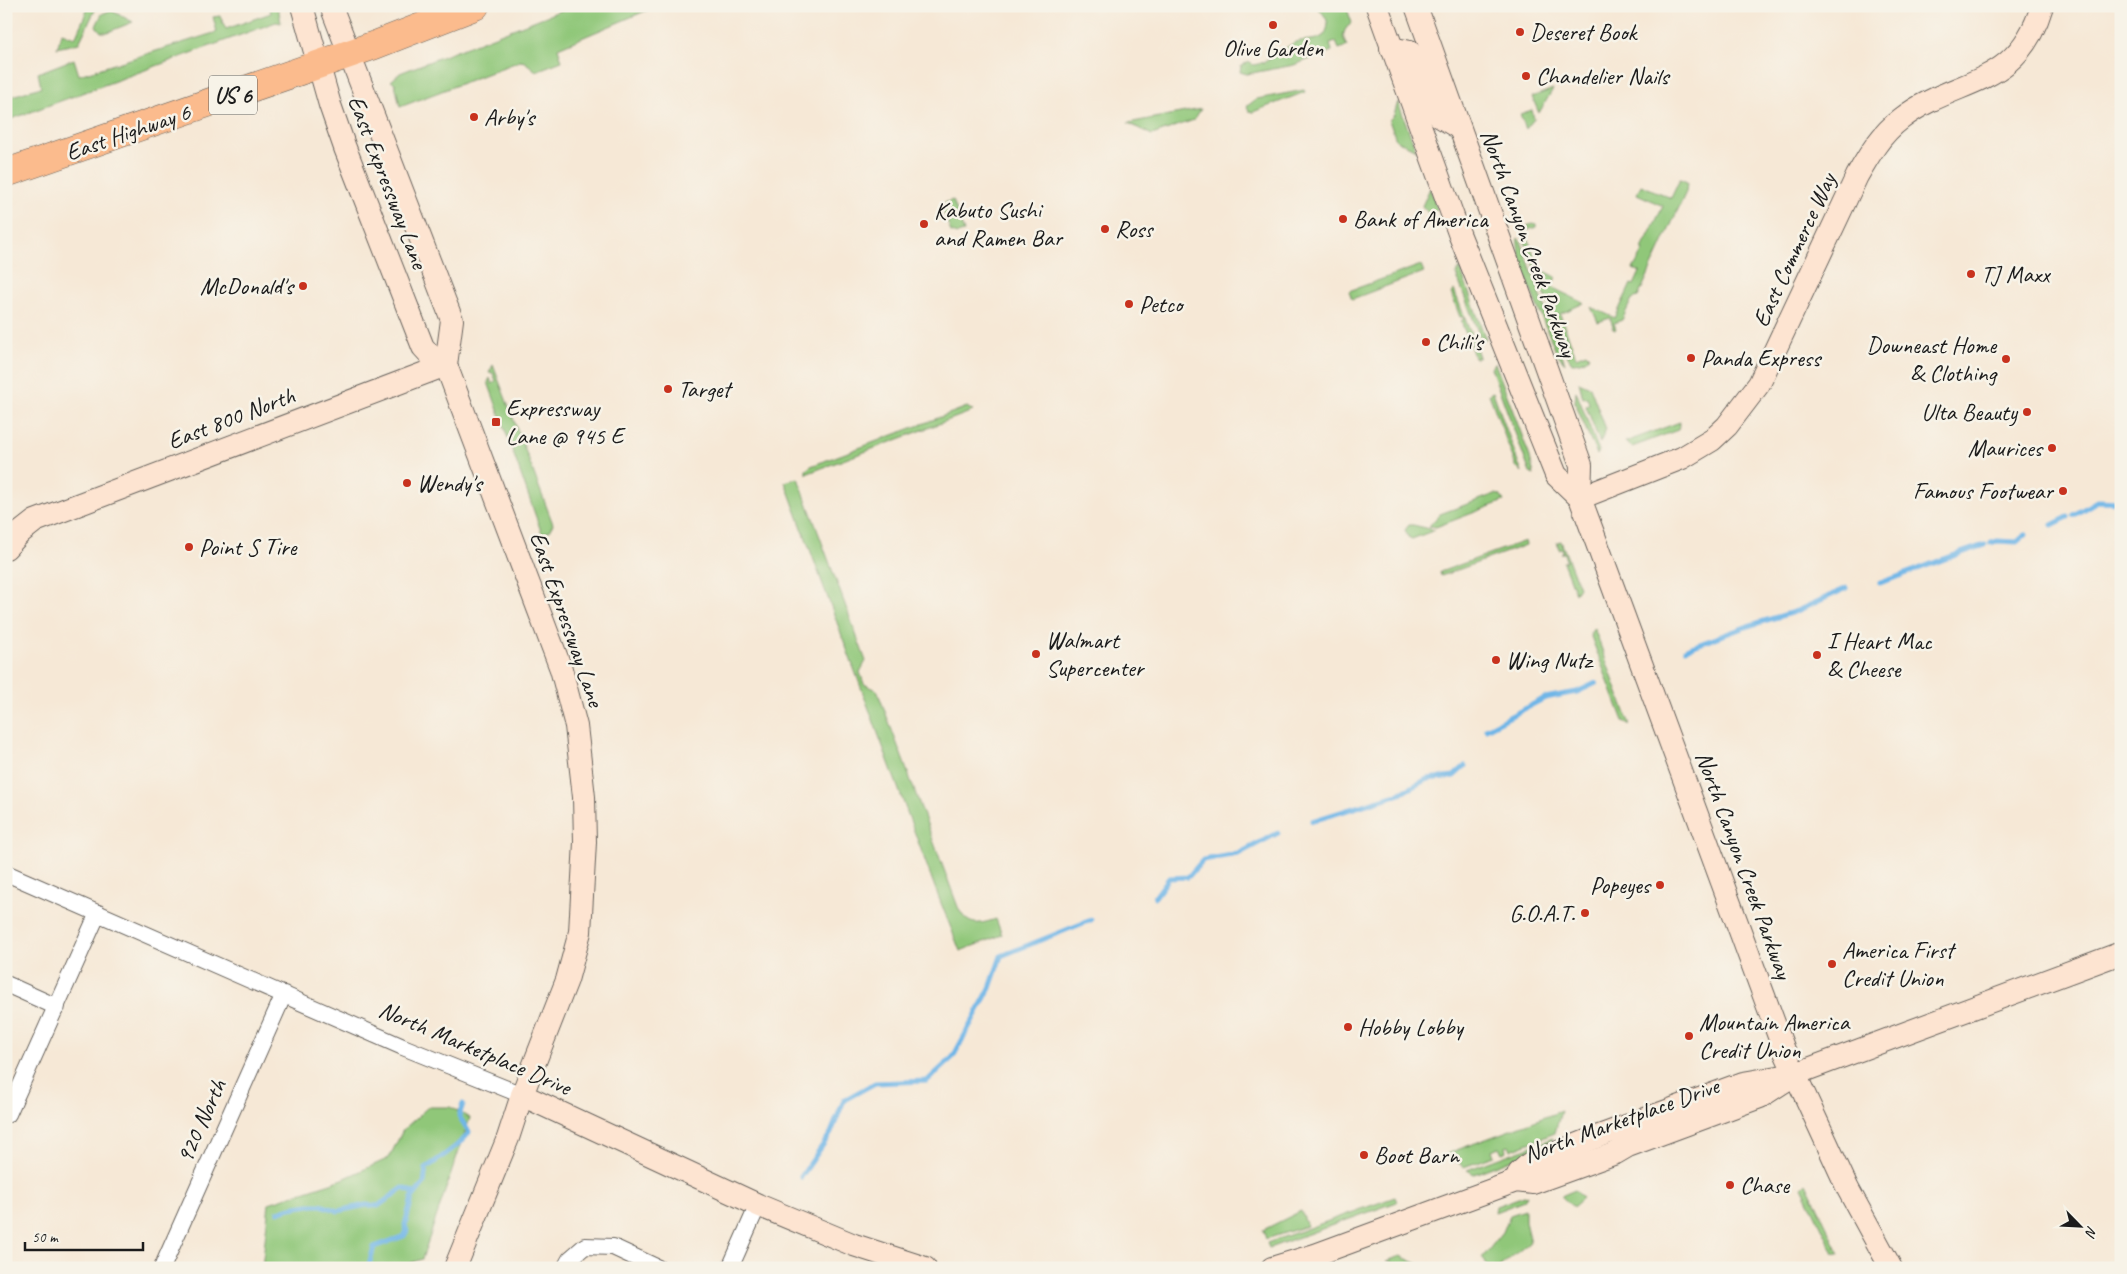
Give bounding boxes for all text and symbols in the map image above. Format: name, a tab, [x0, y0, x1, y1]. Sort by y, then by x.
place label: Deseret Book	[1530, 17, 1639, 47]
marker: Olive Garden	[1267, 19, 1279, 31]
marker: Deseret Book	[1514, 26, 1526, 38]
place label: Olive Garden	[1223, 33, 1324, 63]
place label: Chandelier Nails	[1536, 61, 1671, 91]
marker: Chandelier Nails	[1520, 70, 1532, 82]
road number: US 6	[209, 76, 257, 114]
street label: East Expressway Lane	[341, 91, 436, 275]
street label: East Highway 6	[62, 96, 195, 167]
place label: Arby's	[484, 102, 537, 132]
marker: Arby's	[468, 111, 480, 123]
street label: North Canyon Creek Parkway	[1474, 125, 1585, 363]
street label: East Commerce Way	[1745, 167, 1843, 332]
place label: Kabuto Sushi and Ramen Bar	[934, 195, 1064, 253]
place label: Bank of America	[1353, 204, 1489, 234]
marker: Bank of America	[1337, 213, 1349, 225]
place label: Ross	[1115, 214, 1154, 244]
marker: Kabuto Sushi and Ramen Bar	[918, 218, 930, 230]
marker: Ross	[1099, 223, 1111, 235]
place label: TJ Maxx	[1981, 259, 2051, 289]
marker: TJ Maxx	[1965, 268, 1977, 280]
place label: McDonald's	[200, 271, 296, 301]
marker: McDonald's	[297, 280, 309, 292]
place label: Petco	[1139, 289, 1185, 319]
marker: Petco	[1123, 298, 1135, 310]
place label: Chili's	[1436, 327, 1485, 357]
place label: Downeast Home & Clothing	[1866, 330, 1998, 388]
marker: Chili's	[1420, 336, 1432, 348]
place label: Panda Express	[1701, 343, 1823, 373]
marker: Panda Express	[1685, 352, 1697, 364]
marker: Downeast Home & Clothing	[2000, 353, 2012, 365]
place label: Target	[678, 374, 733, 404]
street label: East 800 North	[163, 380, 300, 456]
marker: Target	[662, 383, 674, 395]
place label: Expressway Lane @ 945 E	[506, 393, 627, 451]
place label: Ulta Beauty	[1921, 397, 2019, 427]
marker: Ulta Beauty	[2021, 406, 2033, 418]
marker: Expressway Lane @ 945 E	[490, 416, 502, 428]
place label: Maurices	[1968, 433, 2044, 463]
marker: Maurices	[2046, 442, 2058, 454]
place label: Wendy's	[417, 468, 485, 498]
place label: Famous Footwear	[1913, 476, 2055, 506]
marker: Wendy's	[401, 477, 413, 489]
marker: Famous Footwear	[2057, 485, 2069, 497]
street label: East Expressway Lane	[523, 528, 612, 712]
place label: Point S Tire	[199, 532, 299, 562]
marker: Point S Tire	[183, 541, 195, 553]
place label: Walmart Supercenter	[1046, 625, 1146, 683]
place label: I Heart Mac & Cheese	[1827, 626, 1933, 684]
place label: Wing Nutz	[1506, 645, 1594, 675]
marker: Walmart Supercenter	[1030, 648, 1042, 660]
marker: I Heart Mac & Cheese	[1811, 649, 1823, 661]
marker: Wing Nutz	[1490, 654, 1502, 666]
street label: North Canyon Creek Parkway	[1689, 747, 1800, 985]
place label: Popeyes	[1590, 870, 1652, 900]
marker: Popeyes	[1654, 879, 1666, 891]
place label: G.O.A.T.	[1509, 898, 1575, 928]
marker: G.O.A.T.	[1579, 907, 1591, 919]
place label: America First Credit Union	[1842, 935, 1956, 993]
marker: America First Credit Union	[1826, 958, 1838, 970]
street label: North Marketplace Drive	[375, 994, 577, 1103]
place label: Mountain America Credit Union	[1699, 1007, 1851, 1065]
place label: Hobby Lobby	[1358, 1012, 1464, 1042]
marker: Hobby Lobby	[1342, 1021, 1354, 1033]
marker: Mountain America Credit Union	[1683, 1030, 1695, 1042]
street label: North Marketplace Drive	[1519, 1070, 1725, 1169]
street label: 920 North	[169, 1073, 233, 1168]
place label: Boot Barn	[1374, 1140, 1460, 1170]
marker: Boot Barn	[1358, 1149, 1370, 1161]
place label: Chase	[1740, 1170, 1791, 1200]
marker: Chase	[1724, 1179, 1736, 1191]
north arrow	[2054, 1202, 2104, 1252]
scale bar	[25, 1219, 142, 1251]
text: N	[2081, 1224, 2101, 1241]
text: 50 m	[32, 1228, 59, 1247]

